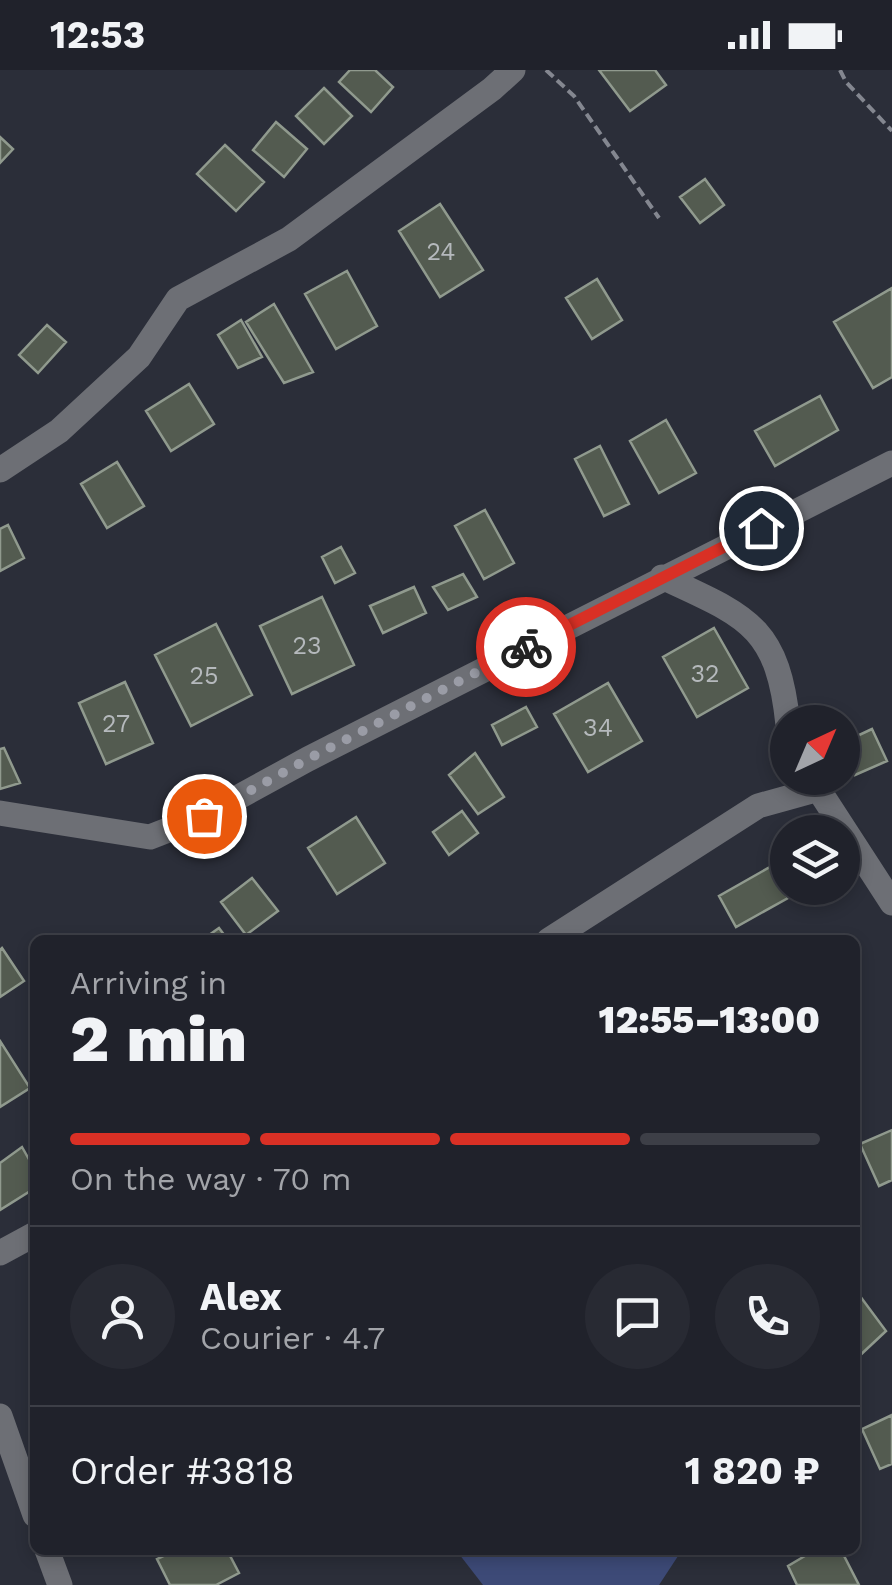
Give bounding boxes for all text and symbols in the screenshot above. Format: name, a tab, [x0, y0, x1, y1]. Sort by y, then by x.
text: 12:53	[50, 13, 145, 57]
house number: 24	[426, 237, 456, 266]
pin	[719, 486, 804, 571]
icon: home	[734, 501, 789, 556]
courier	[476, 597, 576, 697]
icon: bike	[499, 620, 554, 675]
house number: 23	[292, 631, 322, 660]
house number: 32	[690, 659, 720, 688]
house number: 25	[189, 661, 219, 690]
north arrow	[770, 705, 860, 795]
map controls	[770, 705, 860, 905]
house number: 27	[102, 709, 130, 738]
house number: 34	[583, 713, 613, 742]
pin	[162, 774, 247, 859]
icon: bag	[177, 789, 232, 844]
button: layers	[770, 815, 860, 905]
text: Arriving in	[70, 964, 227, 1002]
text: 12:55–13:00	[599, 998, 820, 1042]
text: 2 min	[70, 1001, 247, 1077]
text: On the way · 70 m	[70, 1160, 351, 1198]
button: person	[70, 1264, 175, 1369]
button: chat	[585, 1264, 690, 1369]
button: phone	[715, 1264, 820, 1369]
text: Alex	[200, 1275, 282, 1319]
text: Courier · 4.7	[200, 1319, 385, 1357]
text: Order #3818	[70, 1449, 295, 1493]
text: 1 820 ₽	[685, 1449, 820, 1493]

